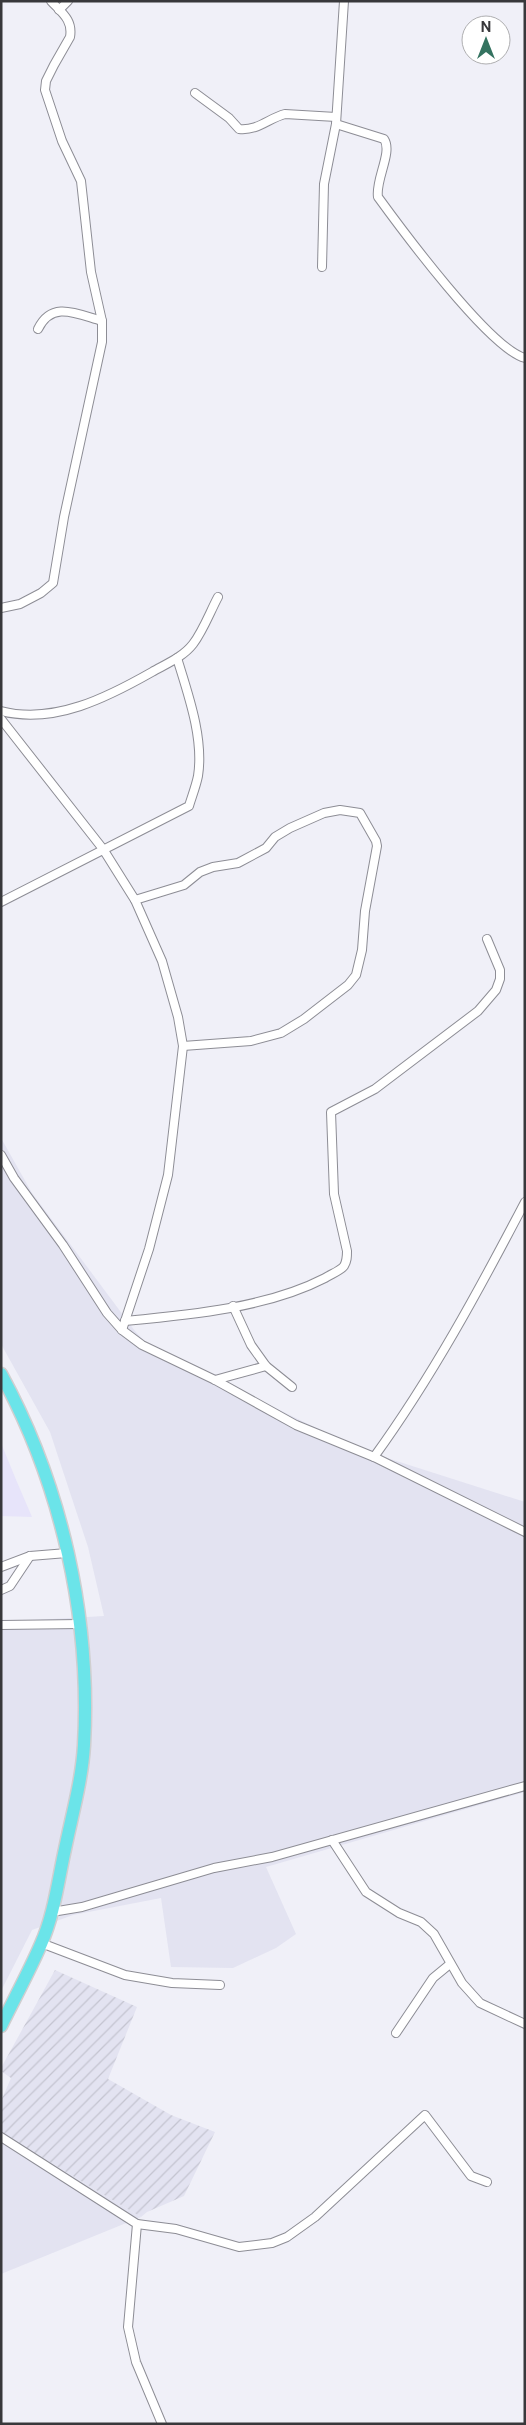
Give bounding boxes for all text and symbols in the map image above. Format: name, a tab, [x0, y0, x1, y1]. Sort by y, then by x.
north arrow	[461, 15, 511, 65]
text: N	[481, 19, 491, 35]

